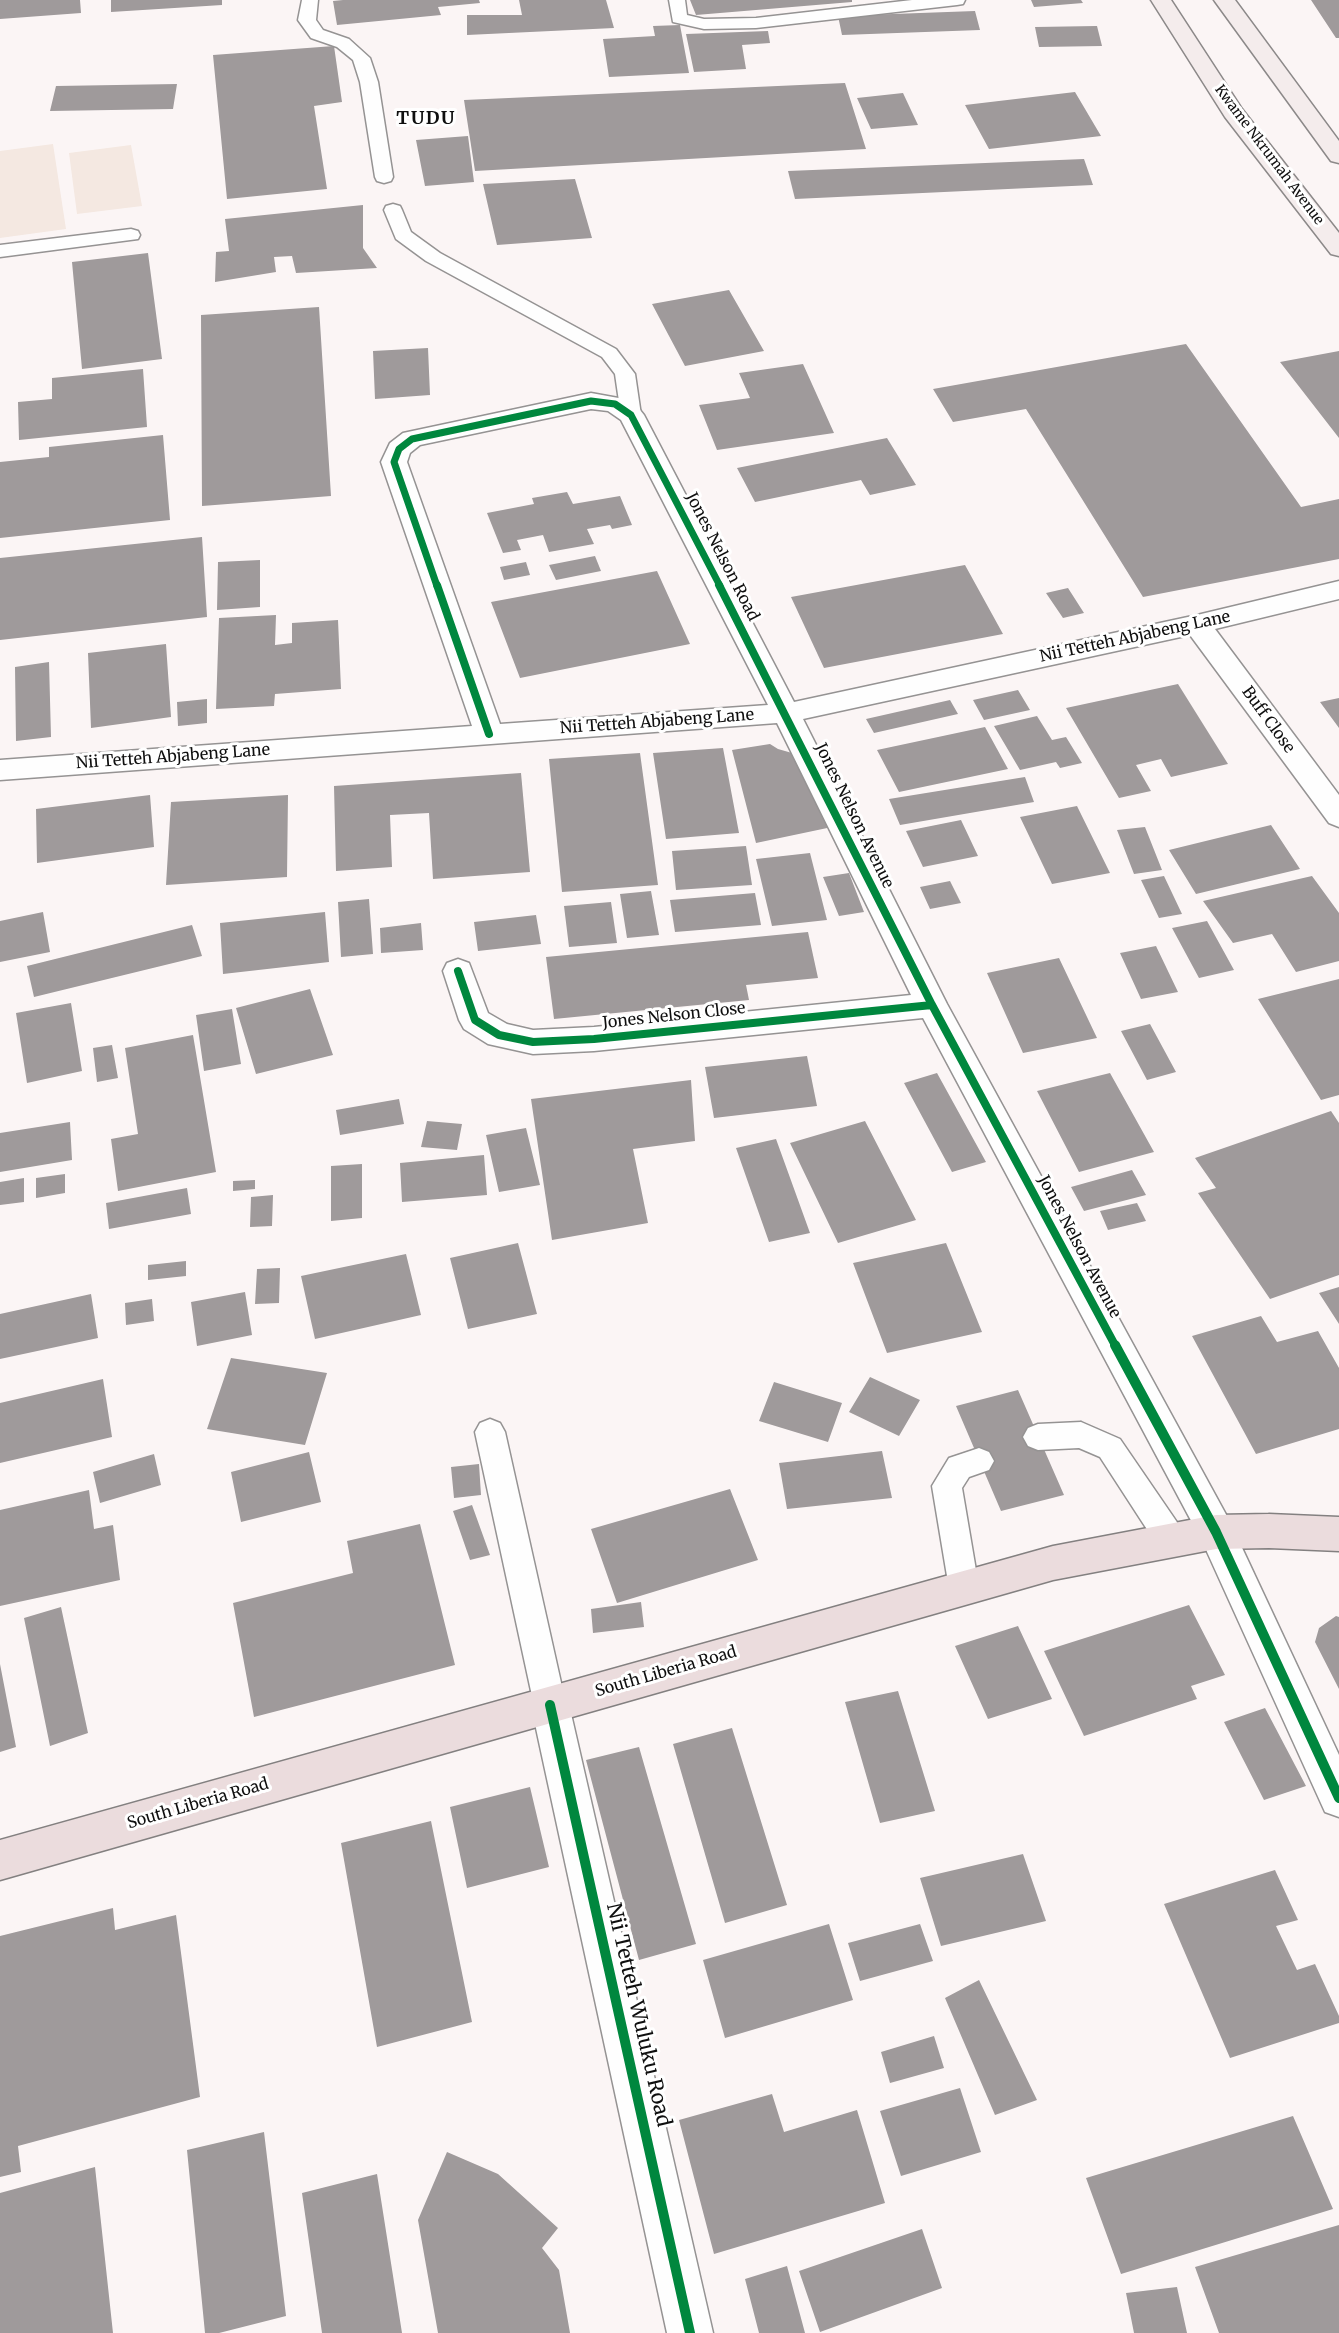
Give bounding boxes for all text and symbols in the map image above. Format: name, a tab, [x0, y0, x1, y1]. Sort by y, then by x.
street label: Kwame Nkrumah Avenue	[1211, 82, 1327, 228]
district label: TUDU	[396, 108, 456, 130]
street label: Jones Nelson Road	[681, 490, 763, 624]
street label: Nii Tetteh Abjabeng Lane	[1038, 607, 1232, 667]
street label: Buff Close	[1237, 683, 1299, 757]
street label: Nii Tetteh Abjabeng Lane	[559, 706, 755, 738]
street label: Jones Nelson Avenue	[811, 740, 897, 892]
street label: Nii Tetteh Abjabeng Lane	[75, 741, 271, 773]
street label: Jones Nelson Close	[602, 999, 746, 1033]
street label: Jones Nelson Avenue	[1033, 1172, 1125, 1322]
street label: South Liberia Road	[593, 1643, 739, 1701]
street label: South Liberia Road	[125, 1775, 271, 1833]
street label: Nii Tetteh Wuluku Road	[601, 1901, 675, 2129]

